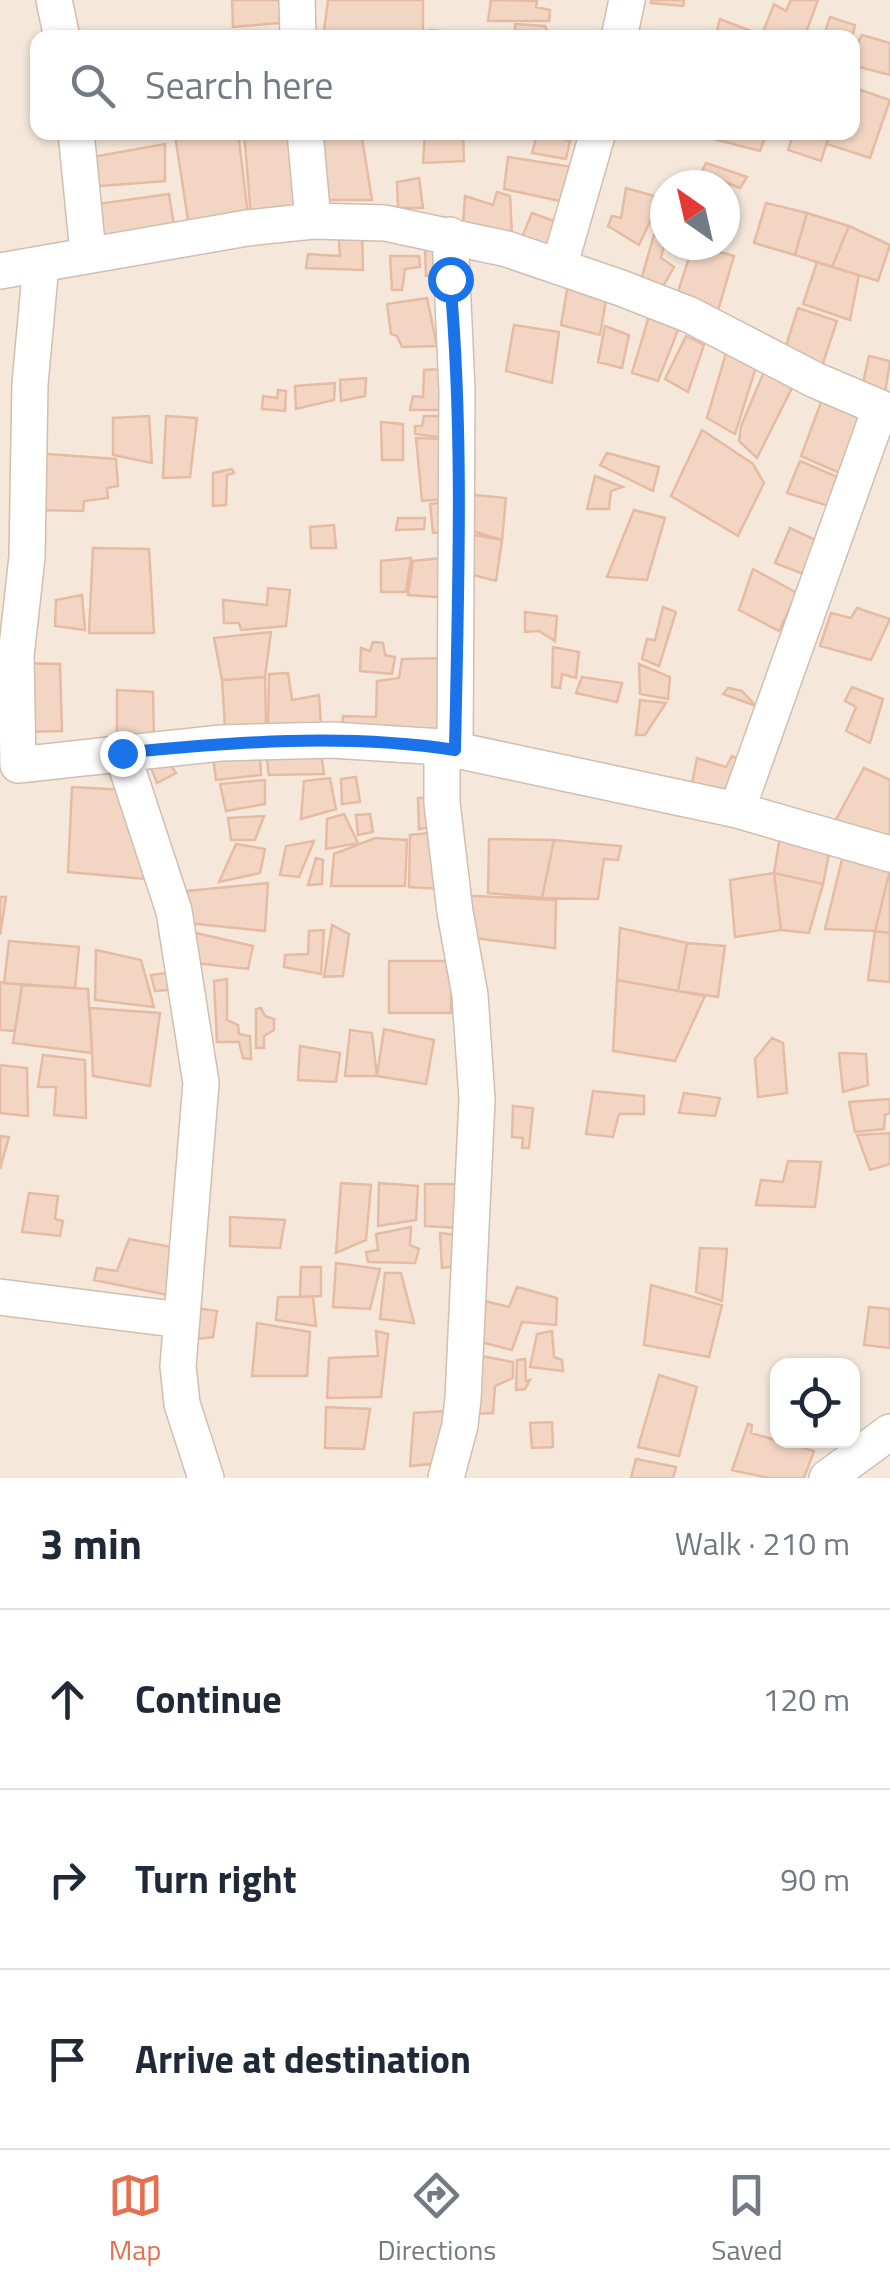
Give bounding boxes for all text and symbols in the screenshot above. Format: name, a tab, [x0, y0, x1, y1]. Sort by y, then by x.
search box	[30, 30, 860, 140]
text: Search here	[145, 56, 333, 114]
icon: search	[65, 58, 120, 113]
north arrow	[650, 170, 740, 260]
route start	[428, 257, 474, 303]
route end	[100, 731, 146, 777]
map controls	[770, 1358, 860, 1448]
button: locate	[770, 1358, 860, 1448]
text: 3 min	[40, 1511, 142, 1575]
text: Walk · 210 m	[675, 1519, 850, 1567]
text: Continue	[135, 1670, 282, 1728]
icon: ahead	[40, 1672, 95, 1727]
text: 120 m	[762, 1675, 850, 1723]
text: Turn right	[135, 1850, 297, 1908]
icon: right	[40, 1852, 95, 1907]
text: 90 m	[780, 1855, 850, 1903]
text: Arrive at destination	[135, 2030, 471, 2088]
icon: arrive	[40, 2032, 95, 2087]
tab: Map	[108, 2168, 163, 2271]
tab: Directions	[378, 2168, 496, 2271]
tab: Saved	[711, 2168, 782, 2271]

